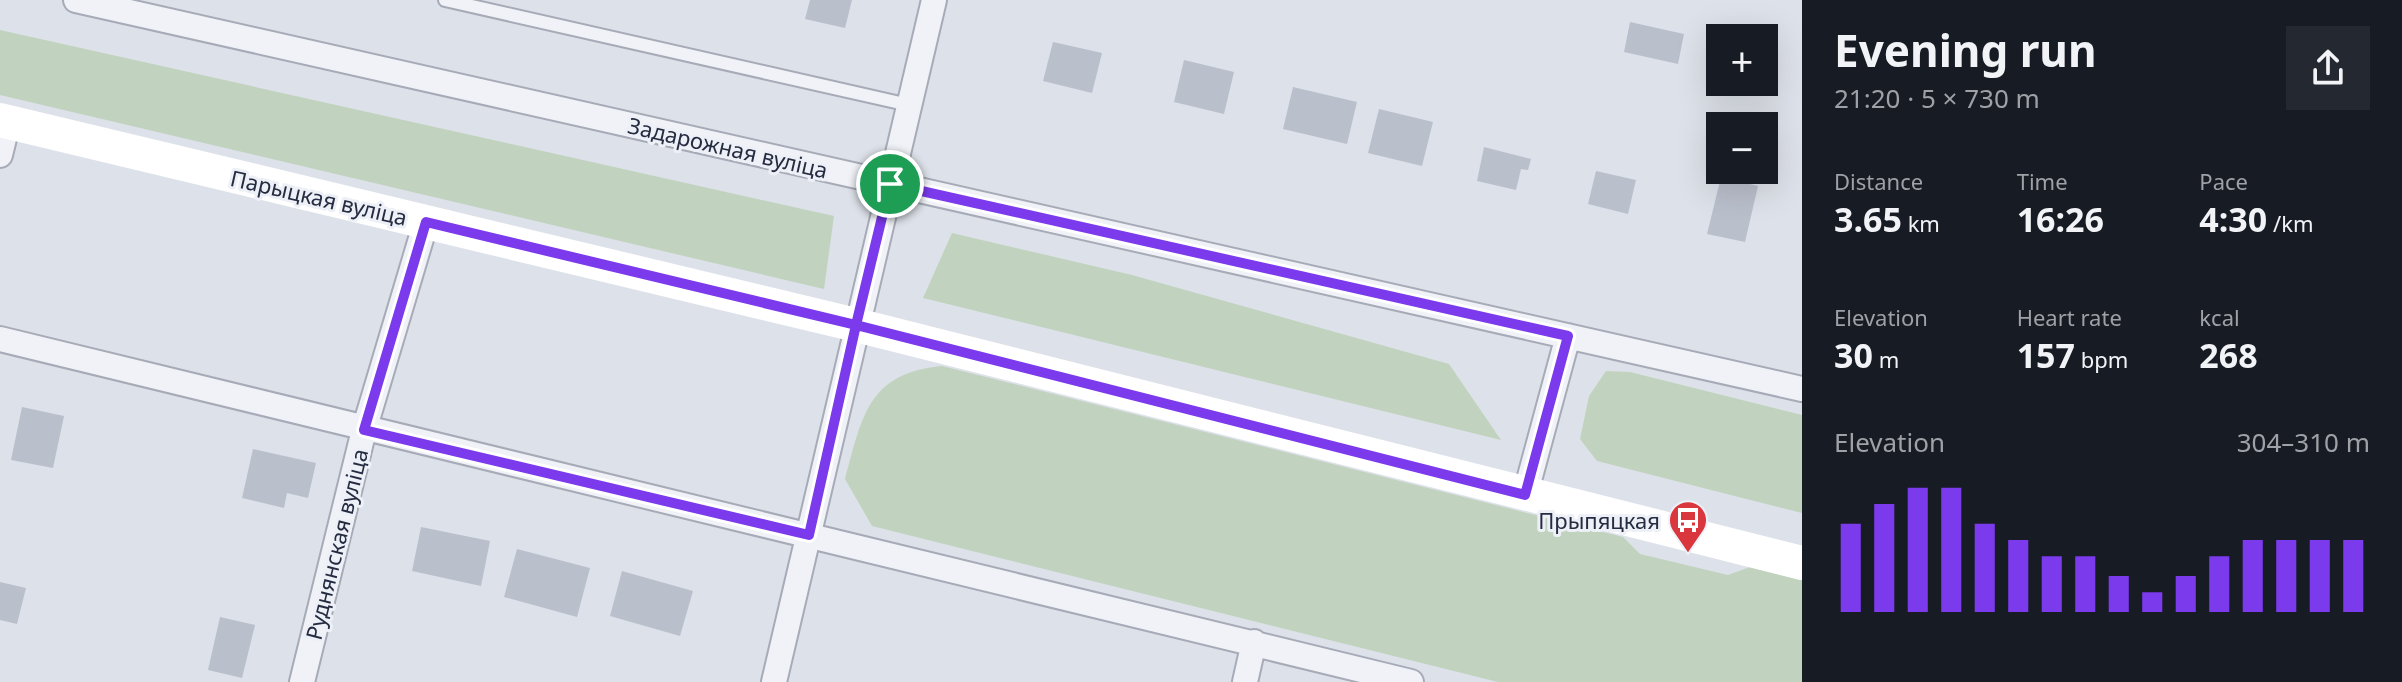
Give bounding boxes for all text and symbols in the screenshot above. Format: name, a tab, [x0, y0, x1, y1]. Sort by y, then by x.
text: Evening run	[1834, 20, 2097, 80]
map controls	[1706, 24, 1778, 184]
button: +	[1706, 24, 1778, 96]
button: share	[2286, 26, 2370, 110]
text: 21:20 · 5 × 730 m	[1834, 80, 2040, 116]
street label: Задарожная вуліца	[625, 109, 831, 185]
button: −	[1706, 112, 1778, 184]
pin	[856, 150, 924, 218]
street label: Парыцкая вуліца	[228, 162, 410, 232]
icon: arrive	[868, 162, 912, 206]
text: Distance	[1834, 166, 1923, 196]
text: Time	[2017, 166, 2068, 196]
text: Pace	[2199, 166, 2248, 196]
text: 3.65	[1834, 196, 1902, 242]
text: 16:26	[2017, 196, 2104, 242]
text: 4:30	[2199, 196, 2267, 242]
text: km	[1902, 208, 1940, 238]
text: /km	[2267, 208, 2313, 238]
text: Elevation	[1834, 302, 1928, 332]
text: Heart rate	[2017, 302, 2122, 332]
text: kcal	[2199, 302, 2240, 332]
text: 30	[1834, 332, 1873, 378]
text: 157	[2017, 332, 2075, 378]
text: 268	[2199, 332, 2258, 378]
text: m	[1873, 344, 1899, 374]
text: bpm	[2075, 344, 2128, 374]
text: Elevation	[1834, 424, 1945, 460]
text: 304–310 m	[2237, 424, 2370, 460]
street label: Руднянская вуліца	[298, 445, 374, 643]
bus stop icon: Прыпяцкая	[1667, 499, 1709, 554]
place label: Прыпяцкая	[1538, 505, 1660, 535]

